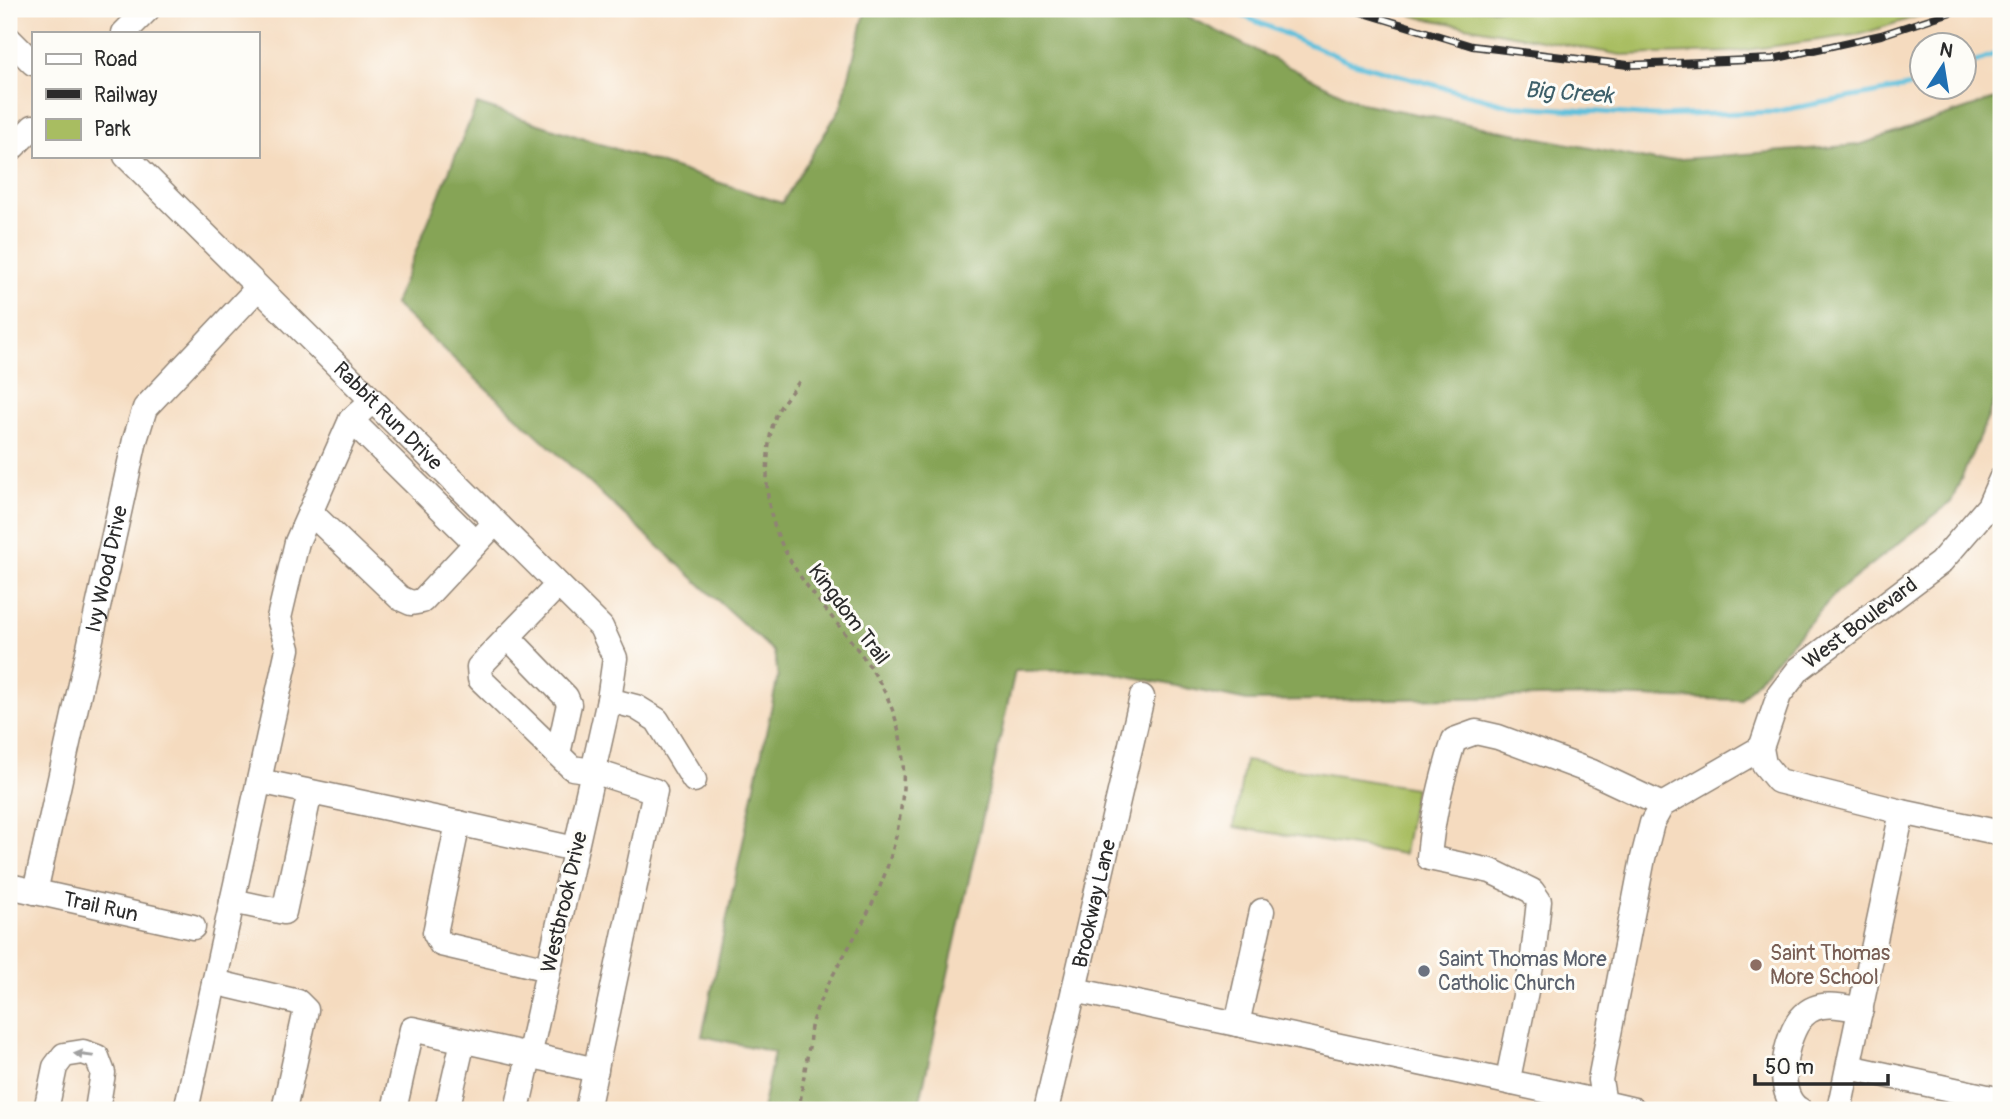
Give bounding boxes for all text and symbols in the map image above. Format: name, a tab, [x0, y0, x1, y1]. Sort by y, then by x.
legend	[32, 32, 259, 158]
north arrow	[1909, 32, 1979, 102]
text: N	[1938, 37, 1955, 63]
text: Road	[94, 46, 138, 73]
water label: Big Creek	[1524, 75, 1616, 110]
text: Railway	[94, 82, 158, 109]
text: Park	[94, 116, 131, 143]
street label: Rabbit Run Drive	[327, 356, 449, 477]
street label: Ivy Wood Drive	[80, 502, 134, 635]
street label: Kingdom Trail	[802, 559, 895, 670]
street label: West Boulevard	[1798, 572, 1923, 675]
street label: Westbrook Drive	[535, 828, 594, 975]
street label: Brookway Lane	[1067, 836, 1123, 970]
street label: Trail Run	[60, 885, 141, 928]
place label: Saint Thomas More School	[1770, 940, 1891, 991]
place label: Saint Thomas More Catholic Church	[1438, 946, 1607, 997]
marker: Saint Thomas More School	[1748, 957, 1764, 973]
marker: Saint Thomas More Catholic Church	[1416, 963, 1432, 979]
scale bar	[1755, 1042, 1888, 1086]
one-way arrow	[73, 1049, 95, 1060]
text: 50 m	[1765, 1054, 1814, 1081]

